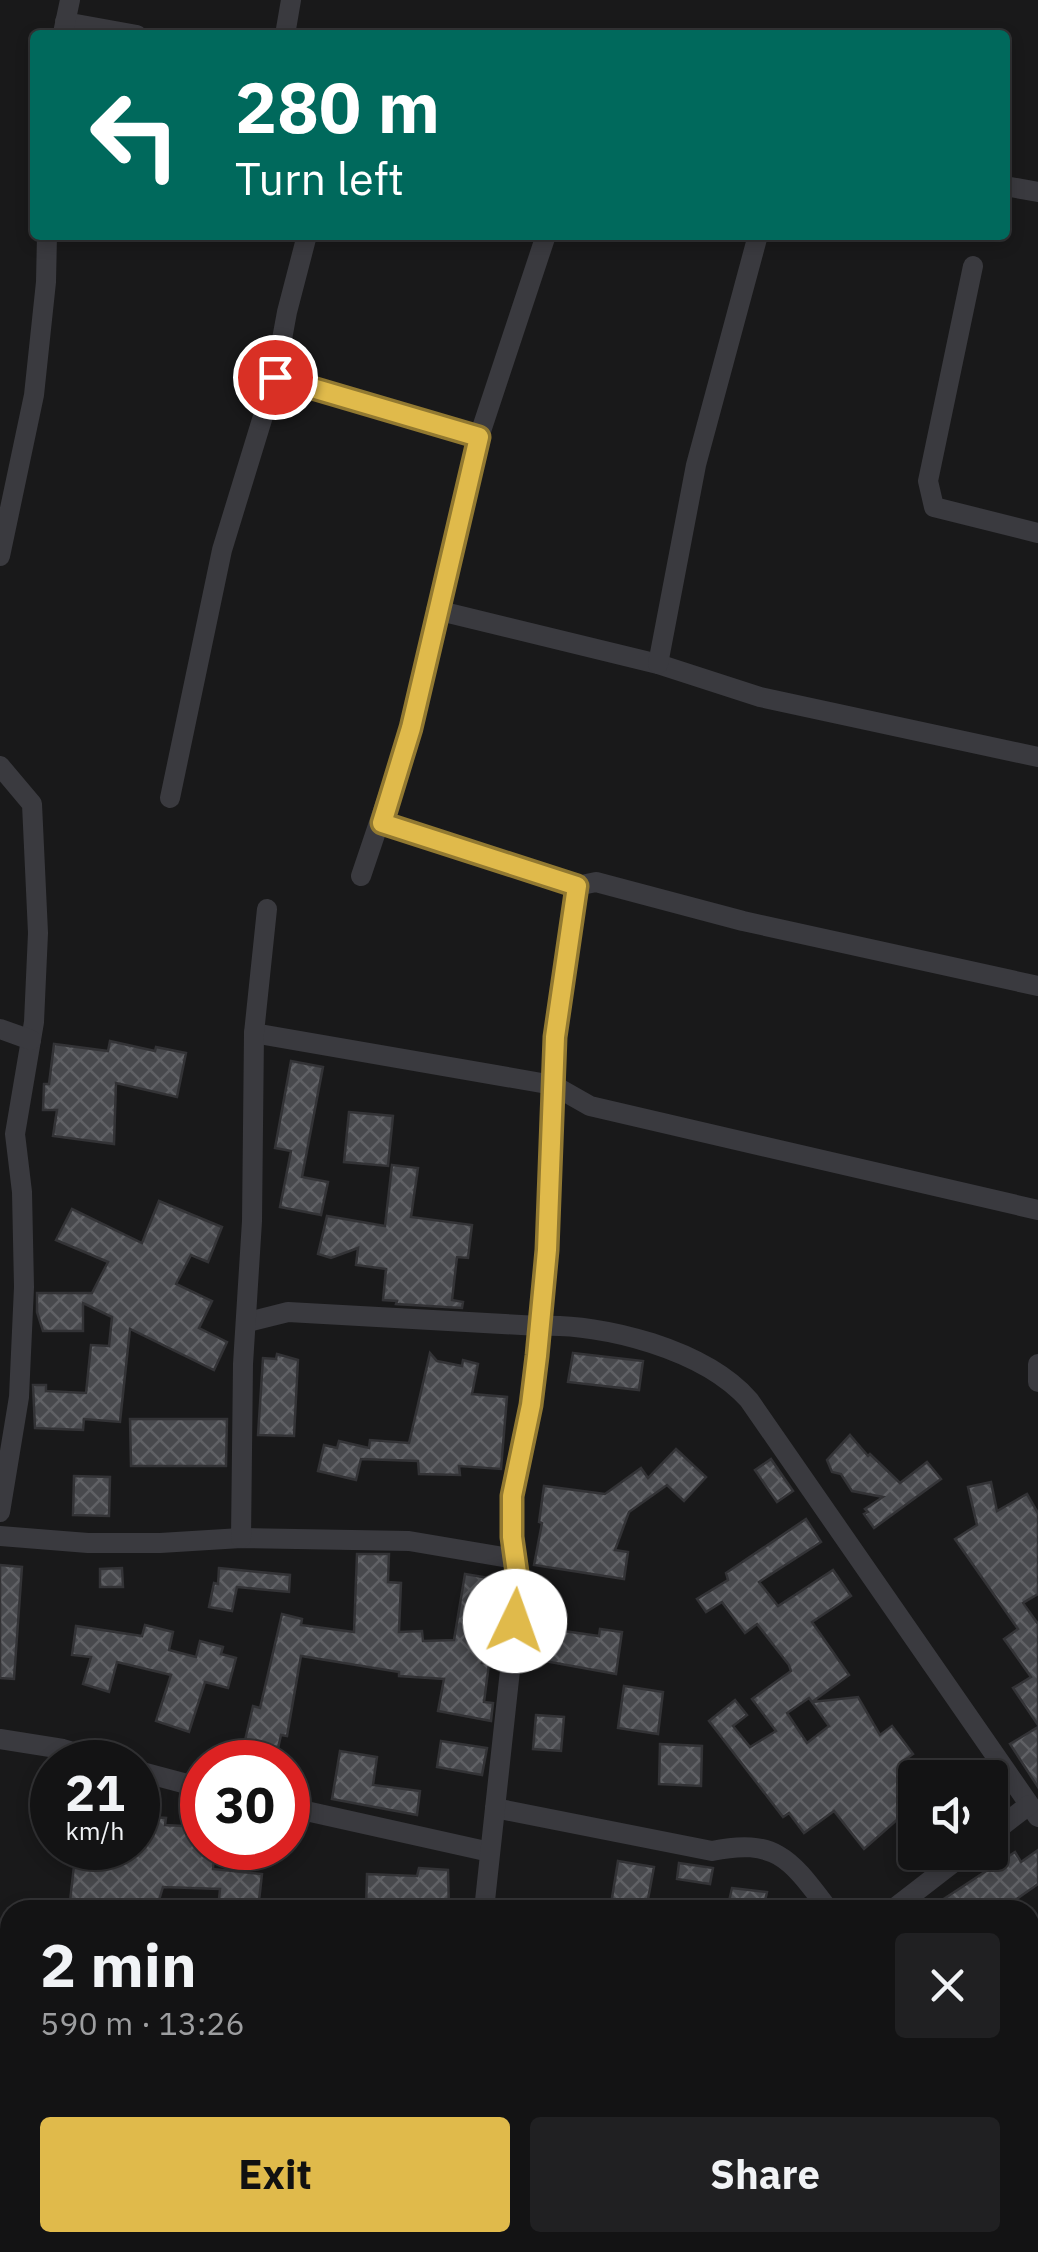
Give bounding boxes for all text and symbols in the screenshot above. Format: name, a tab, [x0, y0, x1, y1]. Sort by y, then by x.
text: 280 m	[235, 61, 440, 152]
icon: left	[70, 70, 200, 200]
text: Turn left	[235, 149, 404, 207]
pin	[233, 335, 318, 420]
icon: arrive	[248, 350, 303, 405]
position arrow	[463, 1569, 567, 1673]
speed limit sign: 30	[180, 1740, 310, 1870]
text: 21	[65, 1760, 125, 1825]
map controls	[898, 1760, 1008, 1870]
button: sound	[898, 1760, 1008, 1870]
text: km/h	[66, 1814, 124, 1847]
text: 2 min	[40, 1925, 197, 2004]
button: close	[895, 1933, 1000, 2038]
text: 590 m · 13:26	[40, 2002, 245, 2044]
button: Exit	[40, 2117, 510, 2232]
button: Share	[530, 2117, 1000, 2232]

